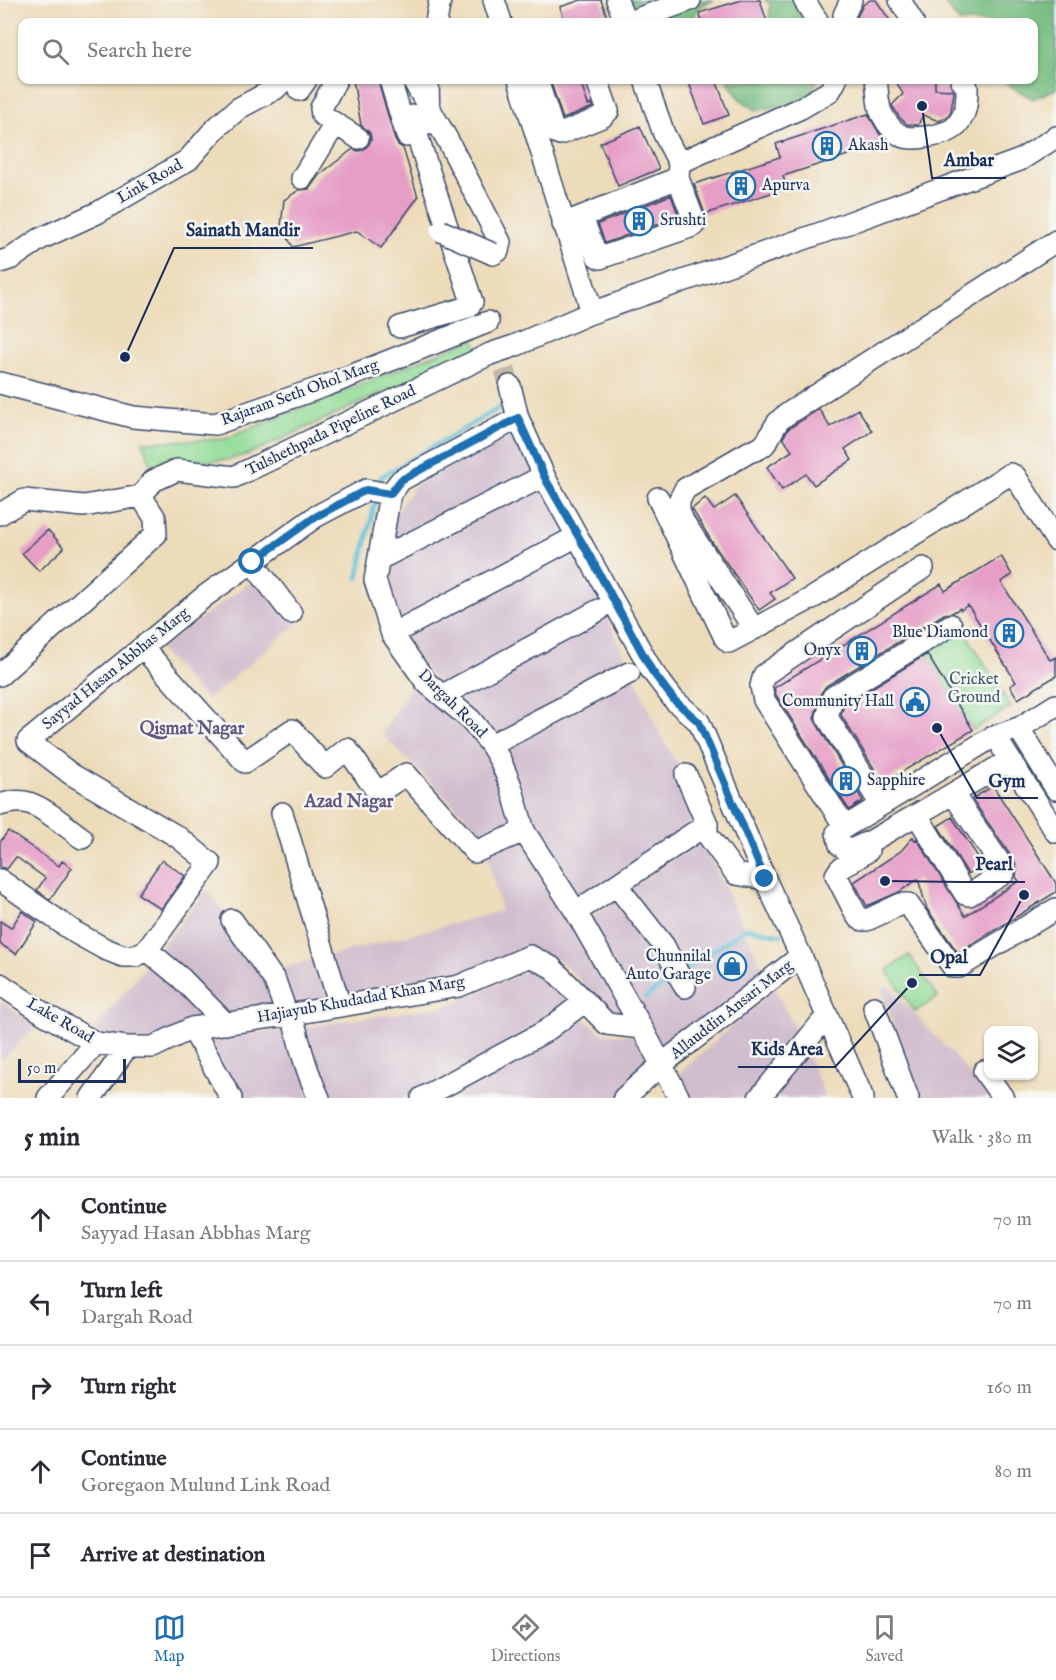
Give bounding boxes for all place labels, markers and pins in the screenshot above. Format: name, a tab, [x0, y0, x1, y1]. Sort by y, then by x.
building icon: Akash	[811, 130, 843, 162]
place label: Akash	[847, 136, 889, 156]
callout: Ambar	[932, 142, 1006, 178]
building icon: Apurva	[725, 170, 757, 202]
place label: Apurva	[761, 176, 810, 196]
building icon: Srushti	[623, 205, 655, 237]
place label: Srushti	[660, 211, 706, 231]
callout: Sainath Mandir	[174, 212, 313, 248]
building icon: Blue Diamond	[993, 617, 1025, 649]
place label: Blue Diamond	[892, 623, 988, 643]
building icon: Onyx	[846, 635, 878, 667]
place label: Onyx	[804, 641, 841, 661]
public building icon: Community Hall	[899, 686, 931, 718]
place label: Community Hall	[782, 692, 895, 712]
callout: Gym	[977, 762, 1038, 798]
building icon: Sapphire	[830, 765, 862, 797]
place label: Sapphire	[867, 771, 925, 791]
callout: Pearl	[963, 846, 1025, 882]
callout: Opal	[919, 939, 980, 975]
place label: Chunnilal Auto Garage	[625, 947, 712, 985]
shop icon: Chunnilal Auto Garage	[716, 950, 748, 982]
callout: Kids Area	[738, 1031, 835, 1067]

